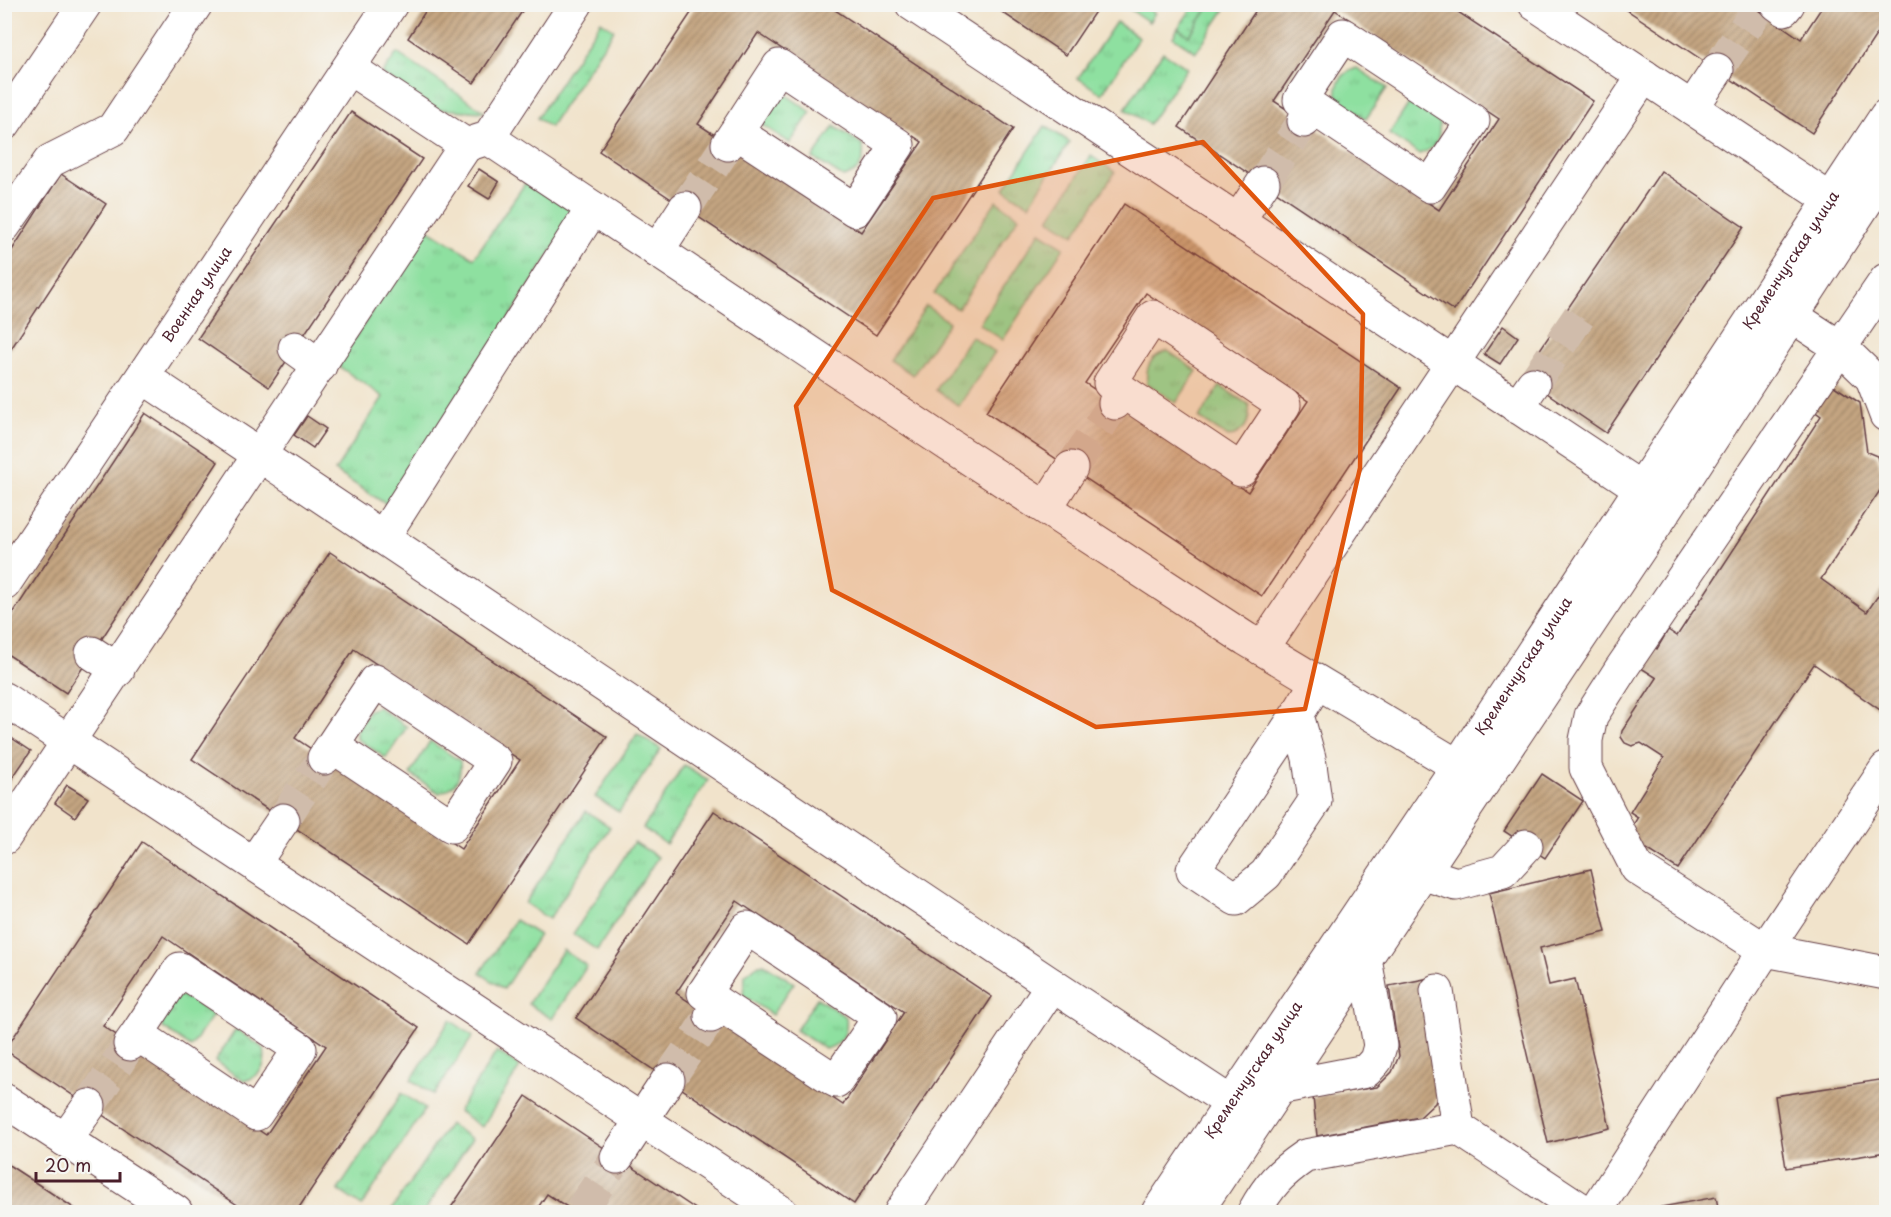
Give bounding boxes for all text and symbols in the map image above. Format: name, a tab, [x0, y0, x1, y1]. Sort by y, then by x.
street label: Кременчугская улица	[1736, 185, 1844, 333]
street label: Военная улица	[155, 240, 237, 347]
street label: Кременчугская улица	[1468, 591, 1577, 739]
street label: Кременчугская улица	[1197, 995, 1307, 1143]
scale bar	[36, 1145, 120, 1183]
text: 20 m	[45, 1151, 91, 1178]

